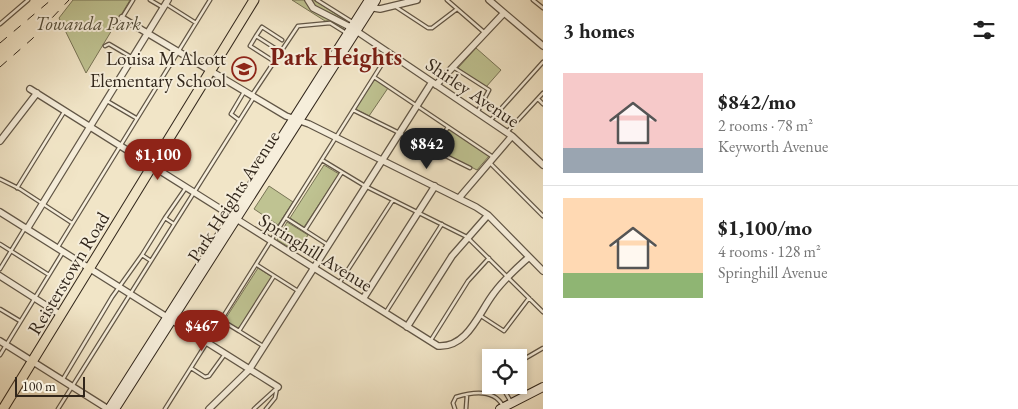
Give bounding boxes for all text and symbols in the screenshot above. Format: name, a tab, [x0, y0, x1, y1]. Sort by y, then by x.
park label: Towanda Park	[35, 11, 141, 36]
icon: filters	[970, 16, 998, 44]
text: 3 homes	[563, 17, 635, 44]
district label: Park Heights	[270, 41, 402, 73]
place label: Louisa M Alcott Elementary School	[90, 46, 226, 93]
street label: Shirley Avenue	[421, 52, 525, 133]
school or university icon: Louisa M Alcott Elementary School	[231, 56, 257, 82]
text: $842/mo	[718, 88, 796, 115]
icon: home	[603, 93, 663, 153]
text: 2 rooms · 78 m²	[718, 115, 813, 136]
street label: Park Heights Avenue	[182, 126, 285, 267]
pin: $842	[397, 128, 457, 170]
text: $842	[411, 133, 443, 154]
text: Keyworth Avenue	[718, 136, 828, 157]
pin: $1,100	[117, 138, 199, 181]
text: $1,100	[135, 144, 181, 165]
street label: Reisterstown Road	[22, 207, 115, 339]
street label: Springhill Avenue	[254, 207, 377, 297]
text: $1,100/mo	[718, 214, 812, 241]
icon: home	[603, 218, 663, 278]
text: 4 rooms · 128 m²	[718, 241, 821, 262]
text: Springhill Avenue	[718, 262, 827, 283]
pin: $467	[172, 310, 232, 352]
text: $467	[186, 315, 218, 336]
map controls	[482, 349, 527, 394]
button: locate	[482, 349, 527, 394]
scale bar	[15, 374, 85, 397]
text: 100 m	[22, 377, 56, 395]

